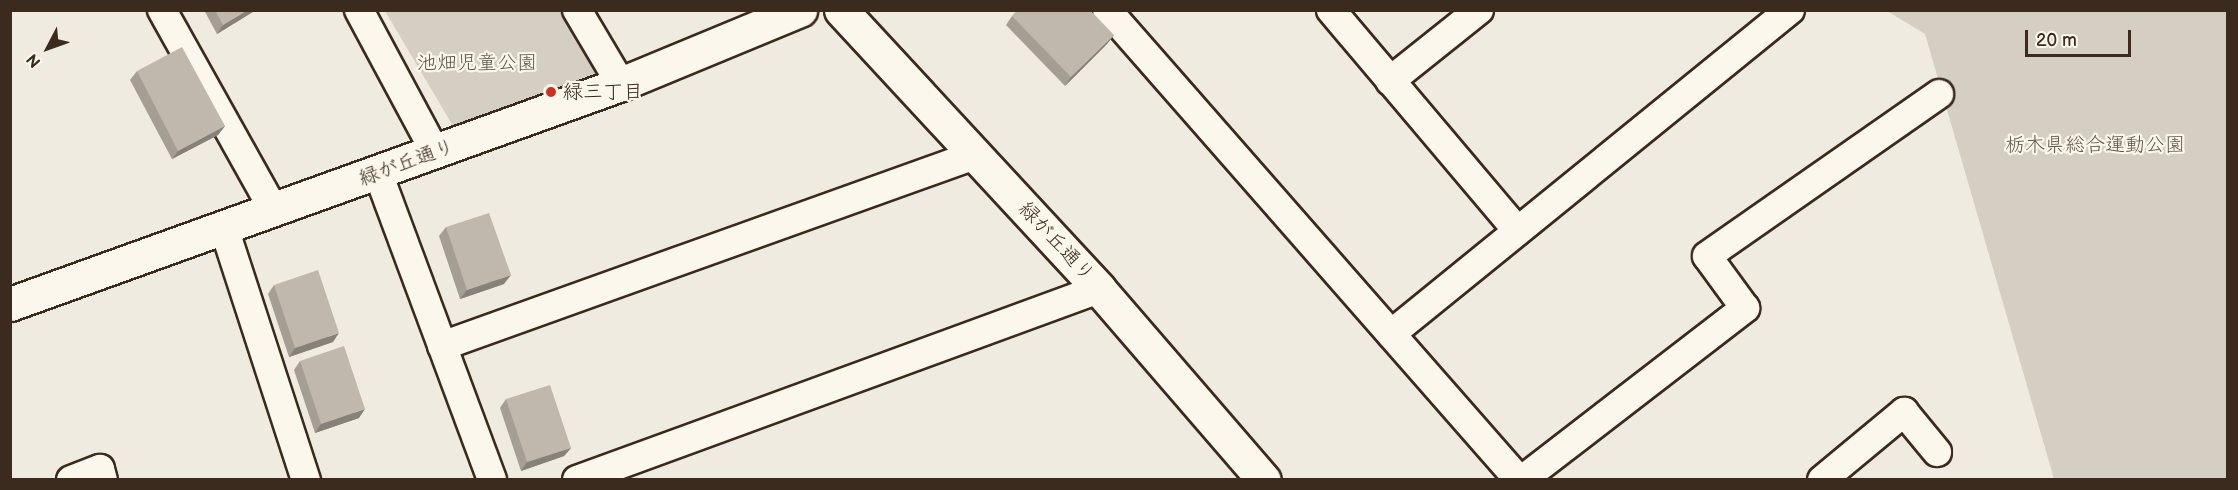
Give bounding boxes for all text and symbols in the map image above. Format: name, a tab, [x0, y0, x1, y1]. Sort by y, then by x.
north arrow	[18, 18, 78, 78]
scale bar	[2028, 18, 2134, 56]
text: 20 m	[2036, 30, 2077, 51]
text: N	[23, 49, 45, 71]
park label: 池畑児童公園	[417, 51, 537, 75]
place label: 緑三丁目	[563, 80, 643, 104]
marker: 緑三丁目	[544, 85, 558, 99]
park label: 栃木県総合運動公園	[2005, 133, 2185, 157]
street label: 緑が丘通り	[356, 135, 458, 191]
street label: 緑が丘通り	[1013, 197, 1099, 287]

